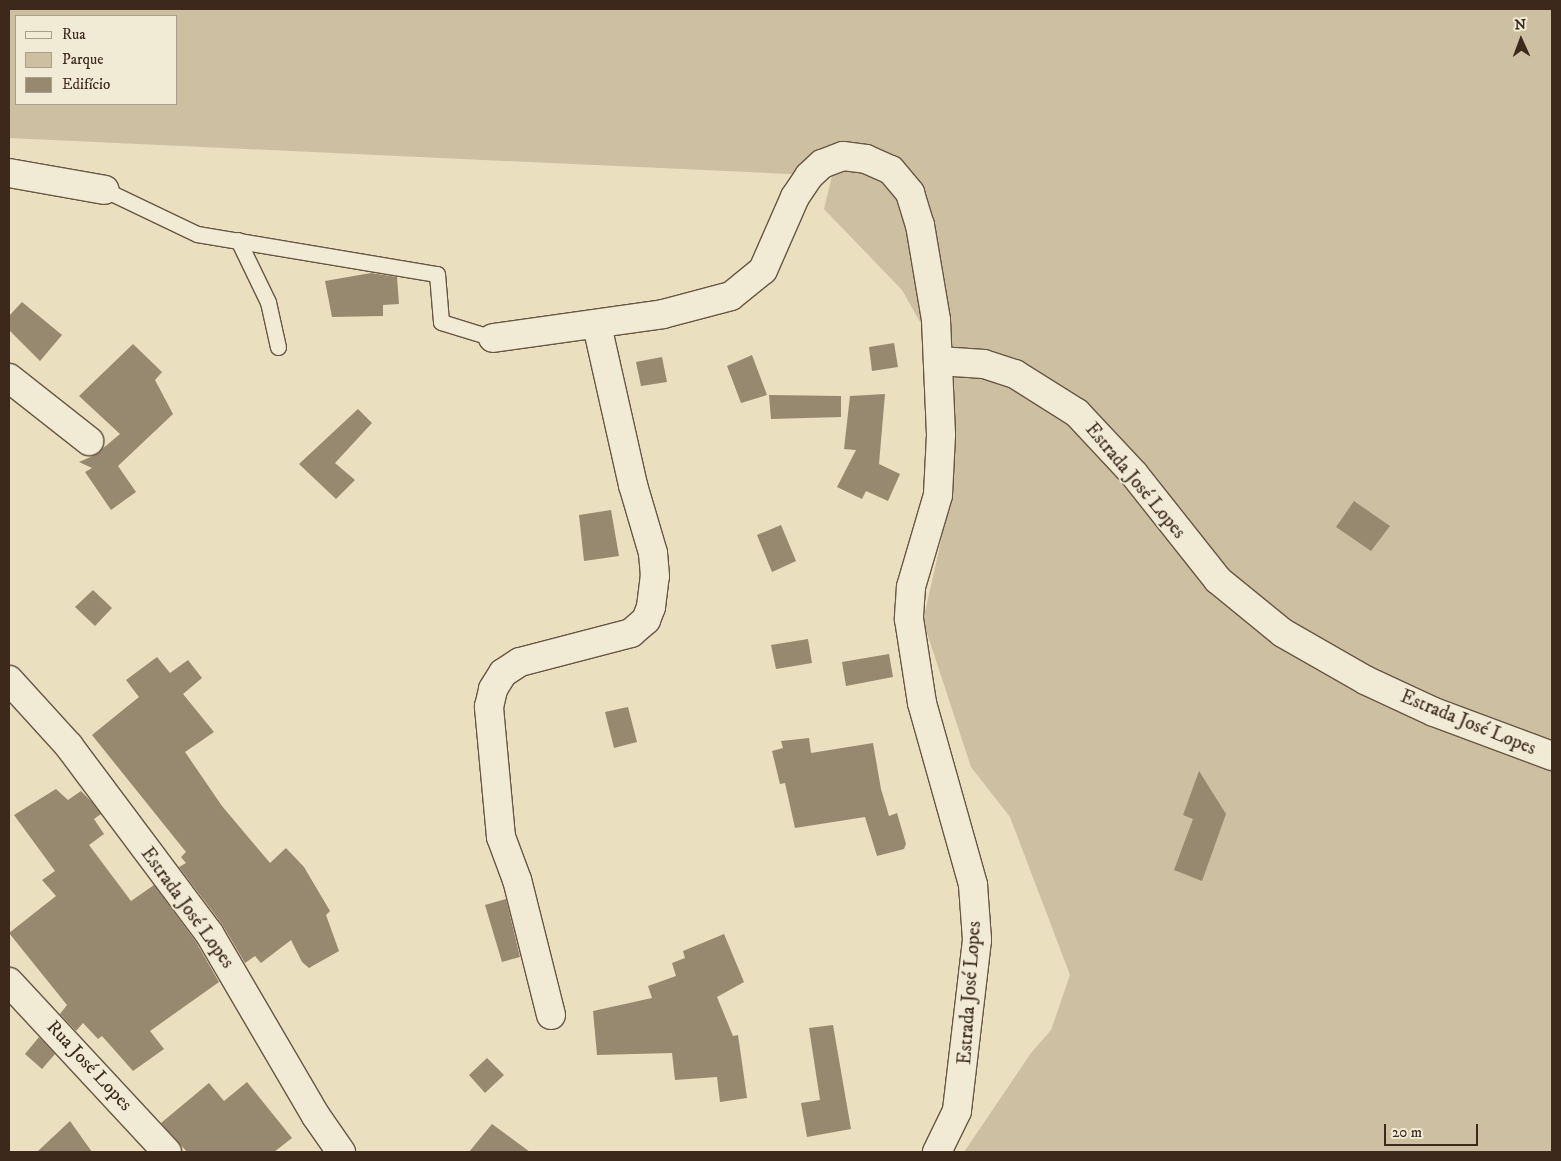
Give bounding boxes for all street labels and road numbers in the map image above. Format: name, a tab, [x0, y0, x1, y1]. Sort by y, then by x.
street label: Estrada José Lopes	[1080, 418, 1190, 544]
street label: Estrada José Lopes	[1397, 685, 1539, 761]
street label: Estrada José Lopes	[135, 843, 239, 973]
street label: Estrada José Lopes	[954, 920, 986, 1066]
street label: Rua José Lopes	[41, 1016, 137, 1116]

